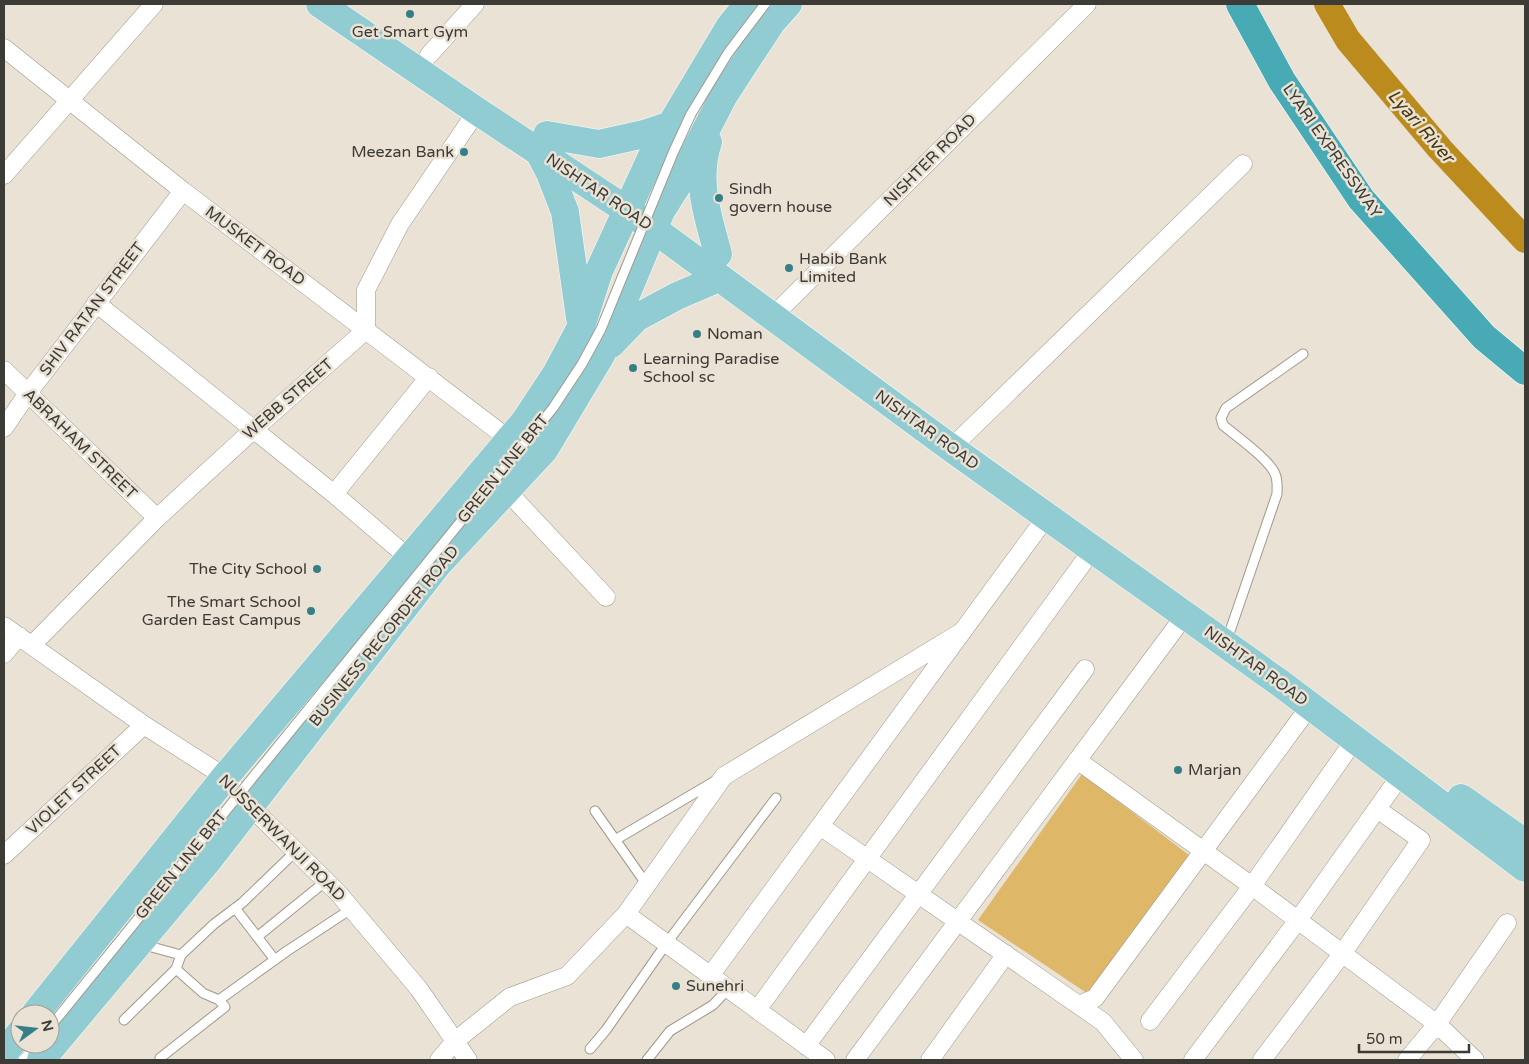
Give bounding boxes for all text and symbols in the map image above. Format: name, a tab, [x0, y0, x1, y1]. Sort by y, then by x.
marker: Get Smart Gym	[404, 8, 416, 20]
place label: Get Smart Gym	[352, 22, 468, 42]
street label: LYARI EXPRESSWAY	[1278, 80, 1386, 222]
water label: Lyari River	[1383, 85, 1460, 169]
street label: NISHTER ROAD	[879, 109, 981, 211]
place label: Meezan Bank	[351, 142, 454, 162]
marker: Meezan Bank	[458, 146, 470, 158]
street label: NISHTAR ROAD	[542, 149, 656, 235]
place label: Sindh govern house	[729, 179, 832, 217]
marker: Sindh govern house	[713, 192, 725, 204]
street label: MUSKET ROAD	[201, 202, 309, 290]
street label: SHIV RATAN STREET	[35, 238, 149, 380]
place label: Habib Bank Limited	[799, 249, 887, 287]
marker: Habib Bank Limited	[783, 262, 795, 274]
place label: Noman	[707, 324, 763, 344]
marker: Noman	[691, 328, 703, 340]
place label: Learning Paradise School sc	[643, 349, 779, 387]
street label: WEBB STREET	[239, 354, 338, 444]
marker: Learning Paradise School sc	[627, 362, 639, 374]
street label: ABRAHAM STREET	[19, 385, 141, 504]
street label: NISHTAR ROAD	[871, 386, 983, 474]
street label: GREEN LINE BRT	[453, 410, 553, 527]
street label: BUSINESS RECORDER ROAD	[305, 541, 463, 731]
place label: The City School	[189, 559, 307, 579]
marker: The City School	[311, 563, 323, 575]
place label: The Smart School Garden East Campus	[142, 592, 301, 630]
marker: The Smart School Garden East Campus	[305, 605, 317, 617]
street label: NISHTAR ROAD	[1200, 622, 1312, 710]
street label: VIOLET STREET	[22, 741, 126, 839]
place label: Marjan	[1188, 760, 1241, 780]
marker: Marjan	[1172, 764, 1184, 776]
street label: NUSSERWANJI ROAD	[214, 770, 350, 906]
street label: GREEN LINE BRT	[131, 806, 231, 923]
place label: Sunehri	[686, 976, 744, 996]
marker: Sunehri	[670, 980, 682, 992]
north arrow	[10, 1004, 60, 1054]
text: N	[37, 1018, 57, 1033]
scale bar	[1359, 1022, 1469, 1054]
text: 50 m	[1366, 1030, 1403, 1048]

